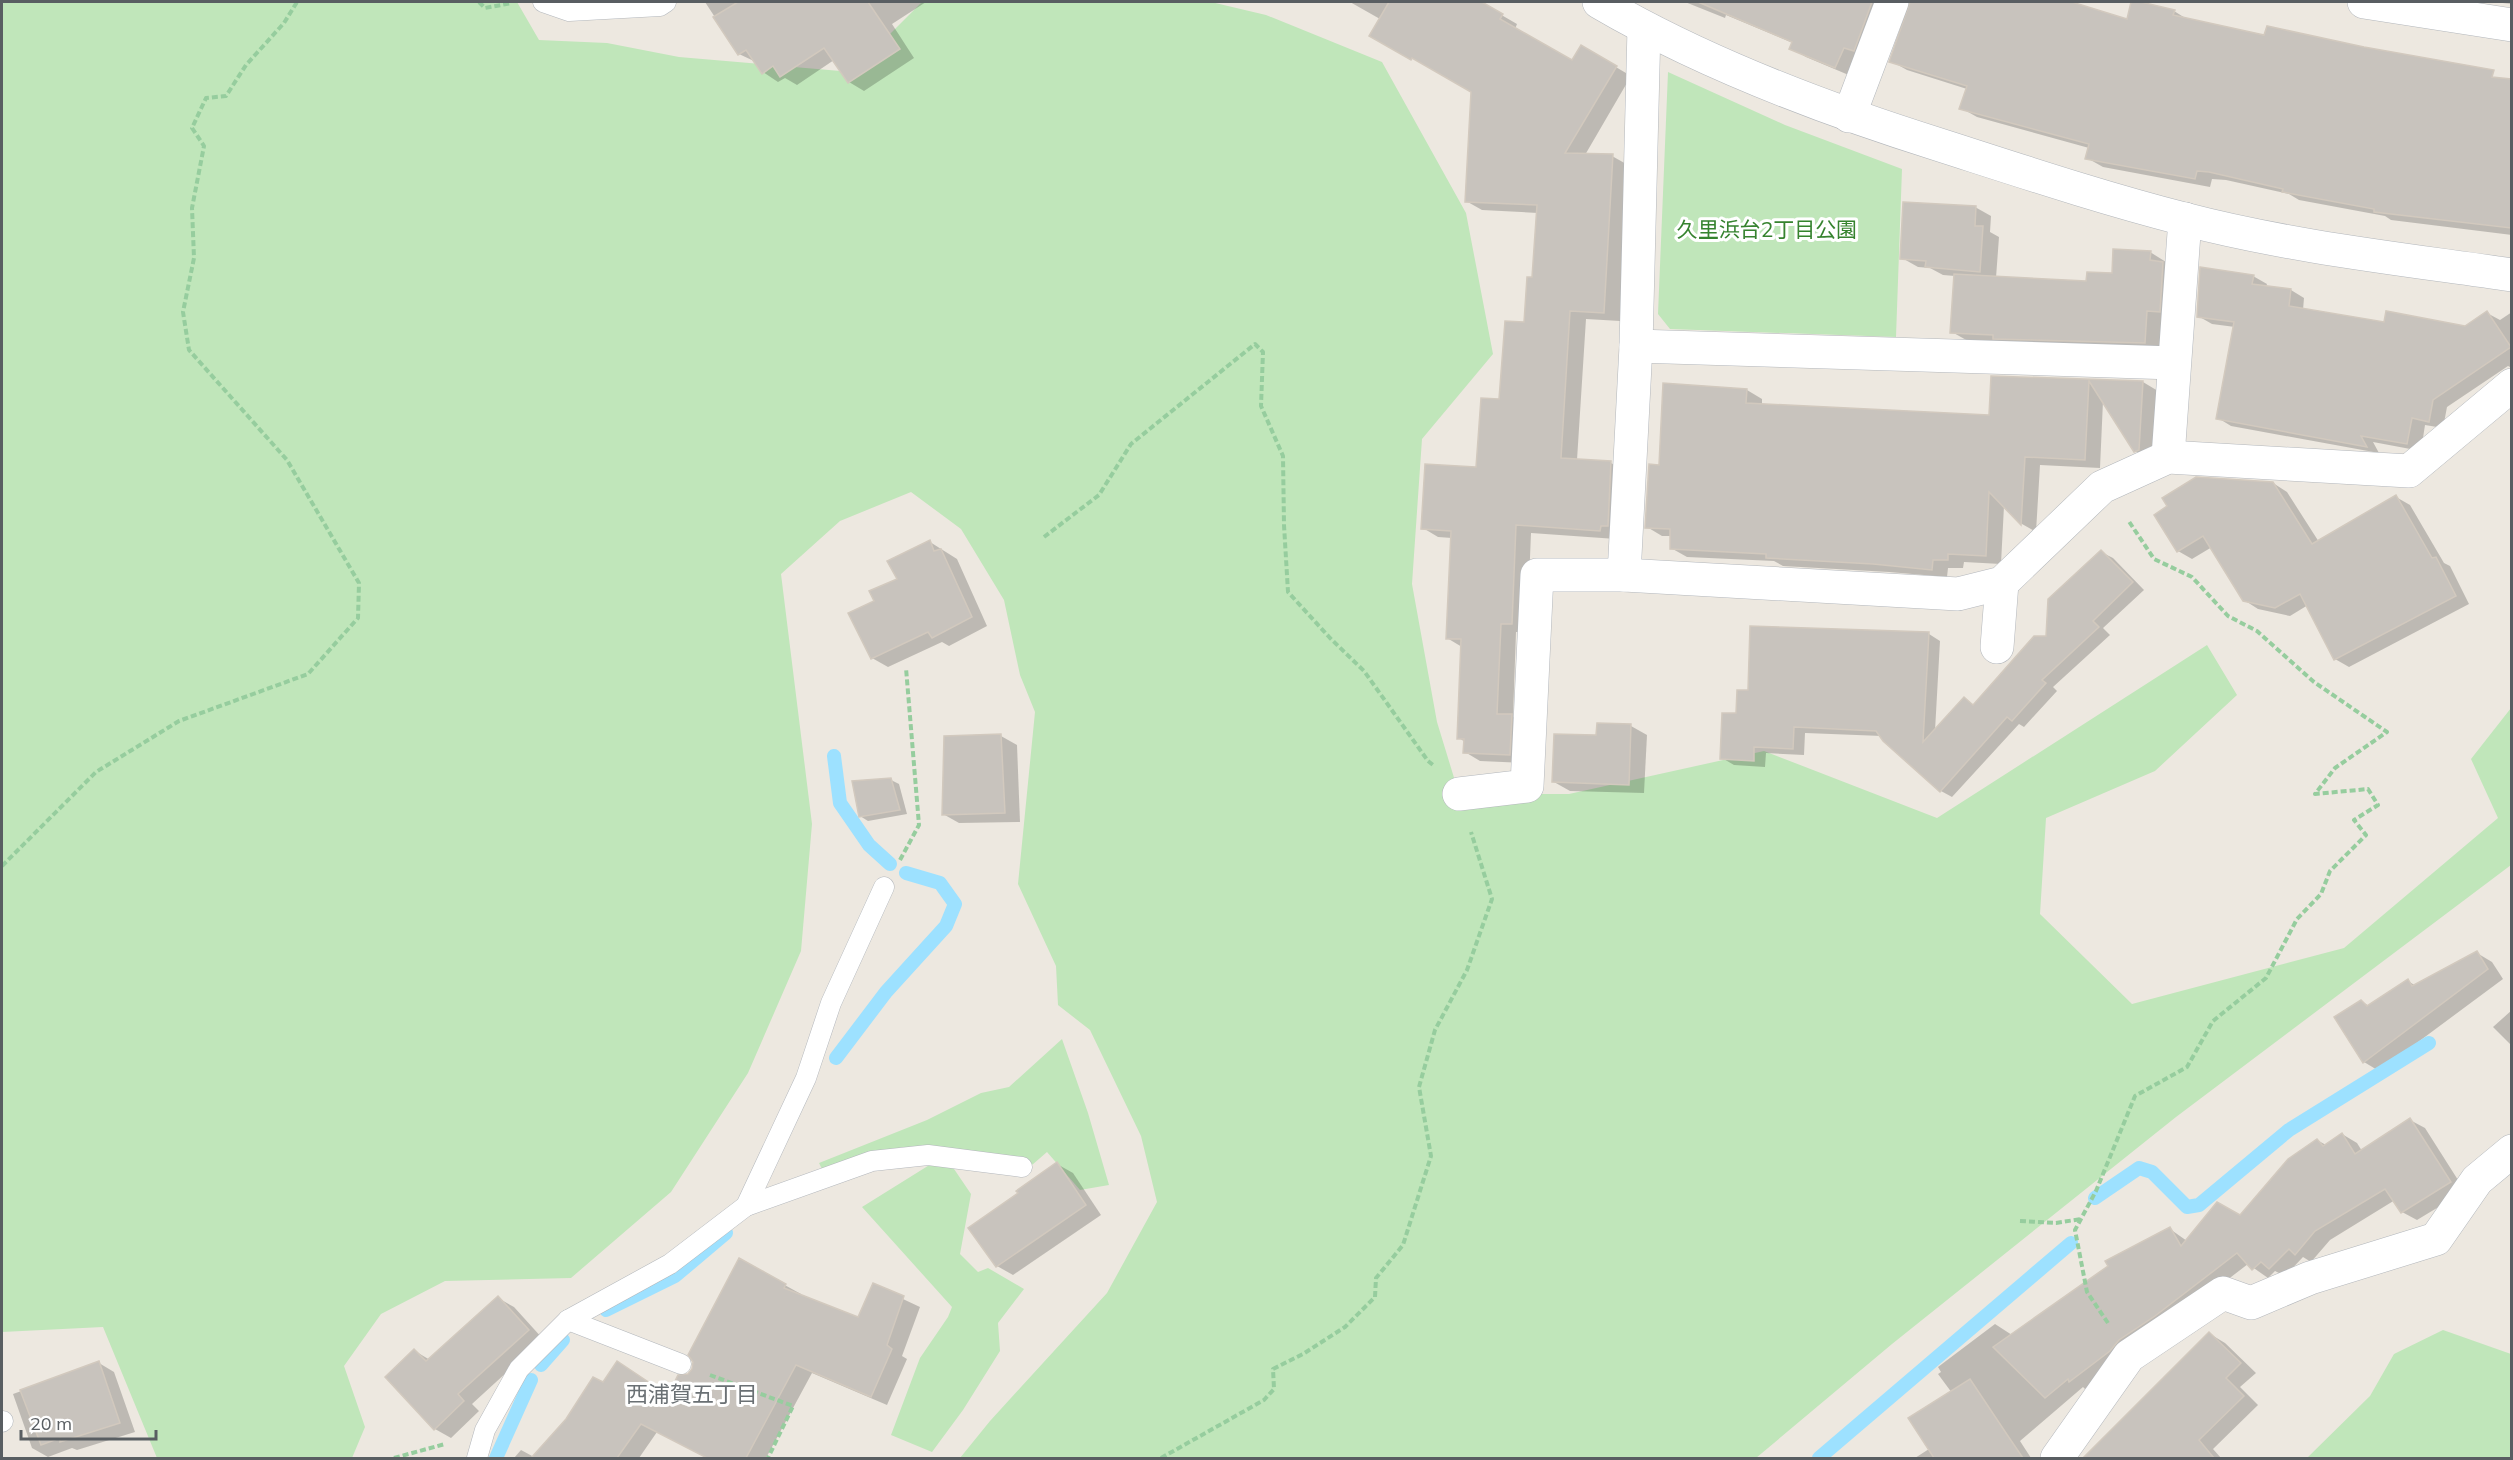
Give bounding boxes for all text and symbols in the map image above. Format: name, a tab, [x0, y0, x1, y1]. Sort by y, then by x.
park label: 久里浜台2丁目公園	[1677, 216, 1857, 242]
district label: 西浦賀五丁目	[626, 1380, 758, 1408]
scale bar	[21, 1403, 156, 1441]
text: 20 m	[30, 1412, 72, 1435]

